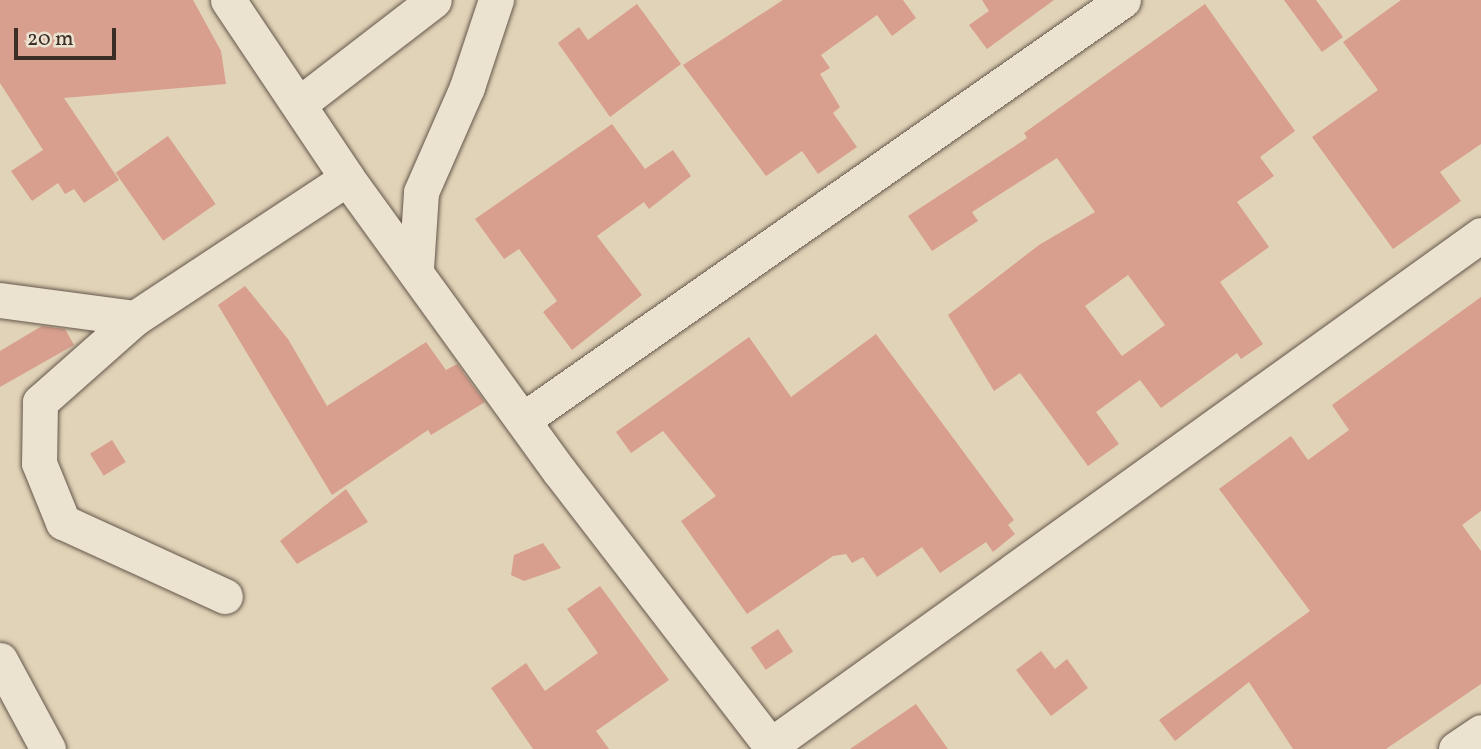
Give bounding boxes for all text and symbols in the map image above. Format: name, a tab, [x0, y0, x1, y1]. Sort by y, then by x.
scale bar	[18, 14, 119, 58]
text: 20 m	[27, 25, 73, 54]

